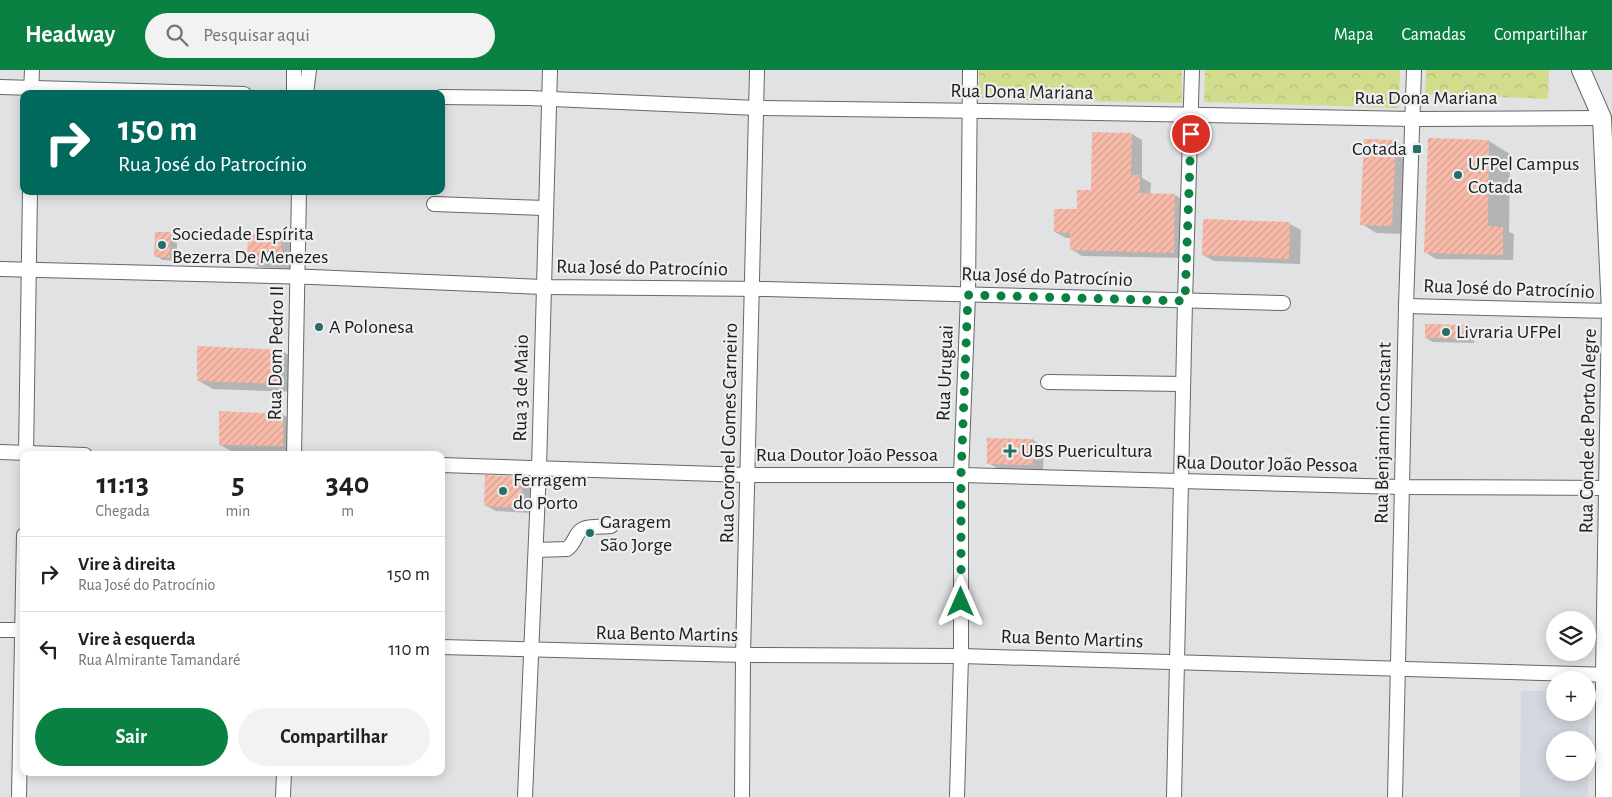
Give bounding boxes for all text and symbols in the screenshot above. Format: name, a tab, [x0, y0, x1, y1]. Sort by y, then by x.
search box	[145, 13, 495, 58]
icon: search	[163, 21, 191, 49]
text: Headway	[25, 23, 115, 47]
text: Pesquisar aqui	[203, 26, 310, 45]
text: Mapa	[1334, 26, 1373, 44]
text: Camadas	[1401, 26, 1466, 44]
text: Compartilhar	[1494, 26, 1587, 44]
street label: Rua Dona Mariana	[950, 81, 1094, 103]
street label: Rua Dona Mariana	[1354, 88, 1498, 108]
icon: right	[35, 110, 100, 175]
text: 150 m	[118, 112, 198, 147]
pin	[1170, 113, 1212, 155]
icon: arrive	[1177, 120, 1205, 148]
place label: Cotada	[1352, 139, 1407, 159]
marker: Cotada	[1411, 143, 1423, 155]
text: Rua José do Patrocínio	[118, 153, 307, 175]
place label: UFPel Campus Cotada	[1468, 154, 1579, 197]
marker: UFPel Campus Cotada	[1452, 169, 1464, 181]
place label: Sociedade Espírita Bezerra De Menezes	[172, 224, 328, 267]
marker: Sociedade Espírita Bezerra De Menezes	[156, 239, 168, 251]
street label: Rua José do Patrocínio	[556, 257, 728, 279]
street label: Rua José do Patrocínio	[961, 264, 1133, 290]
street label: Rua José do Patrocínio	[1423, 276, 1595, 302]
street label: Rua Dom Pedro II	[265, 285, 287, 421]
place label: A Polonesa	[329, 317, 414, 337]
marker: A Polonesa	[313, 321, 325, 333]
place label: Livraria UFPel	[1456, 322, 1562, 342]
street label: Rua Coronel Gomes Carneiro	[717, 323, 741, 543]
street label: Rua Uruguai	[933, 325, 957, 421]
marker: Livraria UFPel	[1440, 326, 1452, 338]
street label: Rua Conde de Porto Alegre	[1576, 328, 1600, 534]
street label: Rua 3 de Maio	[510, 334, 532, 442]
street label: Rua Benjamin Constant	[1371, 341, 1395, 524]
place label: UBS Puericultura	[1021, 441, 1153, 461]
marker: UBS Puericultura	[1003, 444, 1017, 458]
street label: Rua Doutor João Pessoa	[756, 445, 938, 465]
street label: Rua Doutor João Pessoa	[1176, 452, 1358, 476]
text: 11:13	[97, 469, 149, 499]
text: 5	[231, 469, 244, 499]
text: 340	[326, 469, 370, 499]
place label: Ferragem do Porto	[513, 470, 587, 513]
marker: Ferragem do Porto	[497, 485, 509, 497]
text: Chegada	[95, 503, 150, 519]
text: min	[225, 503, 250, 519]
text: m	[341, 503, 354, 519]
place label: Garagem São Jorge	[600, 512, 672, 555]
marker: Garagem São Jorge	[584, 527, 596, 539]
text: Vire à direita	[78, 555, 176, 574]
icon: right	[35, 560, 63, 588]
text: 150 m	[387, 565, 430, 584]
position arrow	[934, 575, 986, 627]
text: Rua José do Patrocínio	[78, 577, 215, 593]
map controls	[1546, 611, 1596, 781]
button: layers	[1546, 611, 1596, 661]
street label: Rua Bento Martins	[595, 623, 739, 645]
street label: Rua Bento Martins	[1000, 627, 1144, 651]
text: Vire à esquerda	[78, 630, 195, 649]
icon: left	[35, 635, 63, 663]
text: 110 m	[389, 640, 430, 659]
text: Rua Almirante Tamandaré	[78, 652, 240, 668]
button: +	[1546, 671, 1596, 721]
button: Sair	[35, 708, 228, 766]
button: Compartilhar	[238, 708, 430, 766]
button: −	[1546, 731, 1596, 781]

